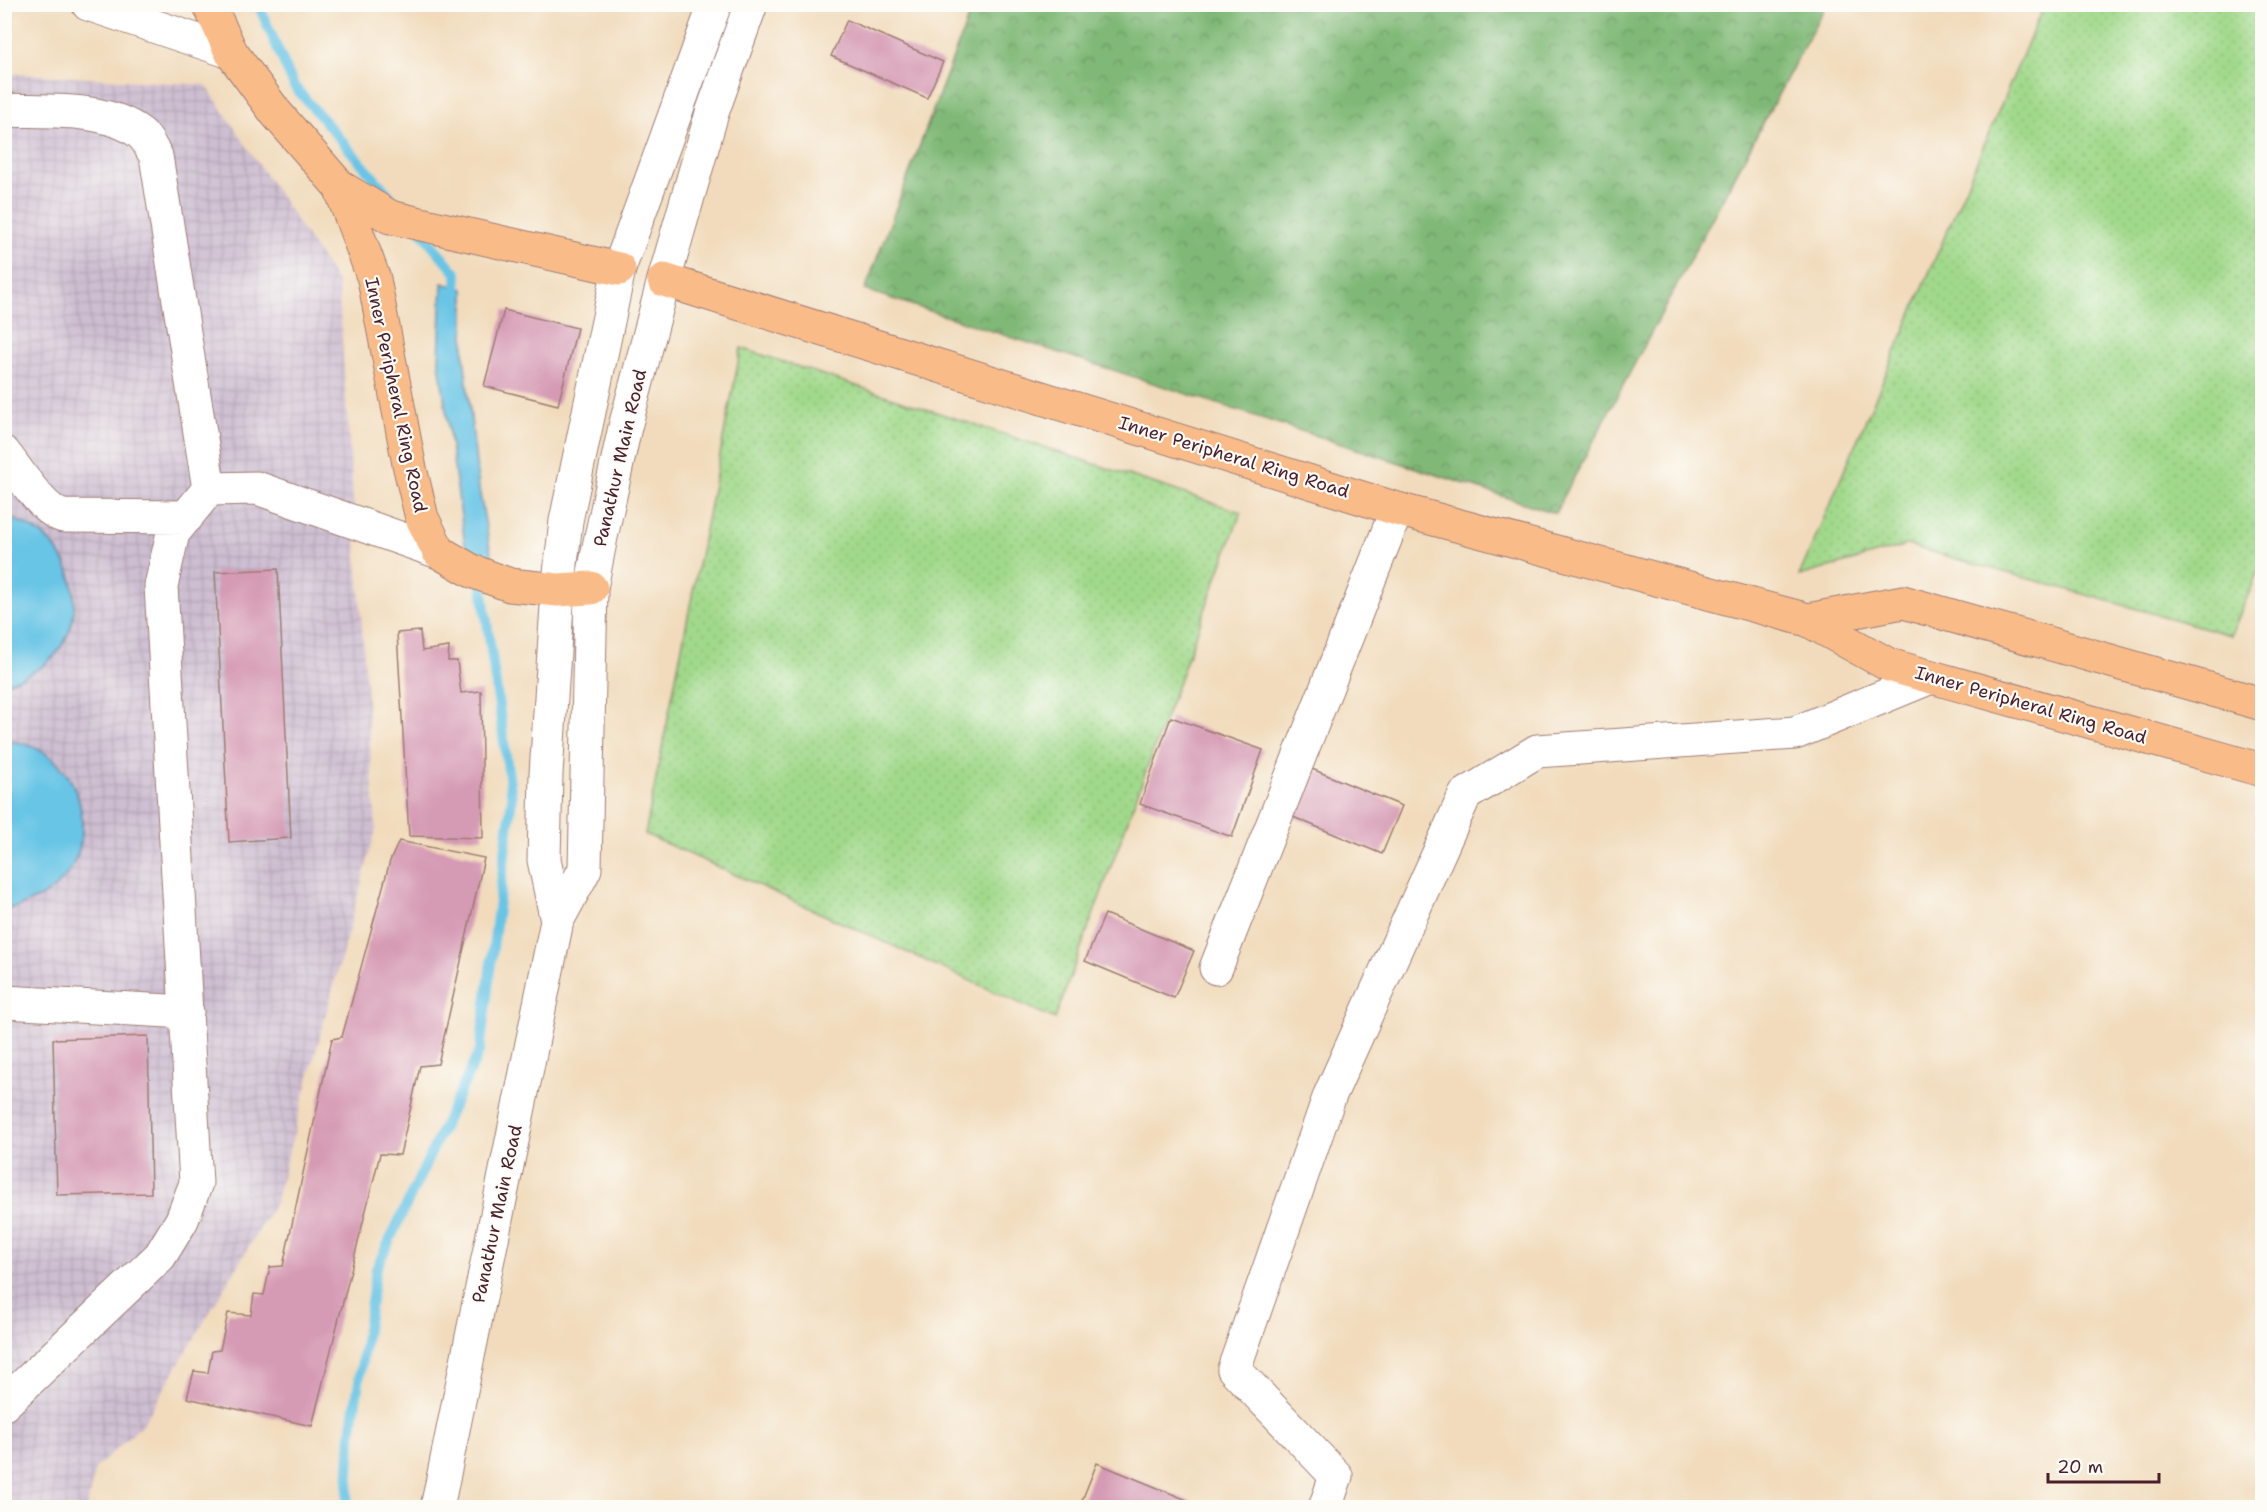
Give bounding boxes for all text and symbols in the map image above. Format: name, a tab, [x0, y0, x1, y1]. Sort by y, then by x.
street label: Inner Peripheral Ring Road	[359, 275, 433, 515]
street label: Panathur Main Road	[588, 367, 652, 549]
street label: Inner Peripheral Ring Road	[1116, 410, 1352, 504]
street label: Inner Peripheral Ring Road	[1912, 660, 2150, 750]
street label: Panathur Main Road	[466, 1123, 528, 1305]
scale bar	[2048, 1446, 2159, 1484]
text: 20 m	[2057, 1455, 2103, 1479]

